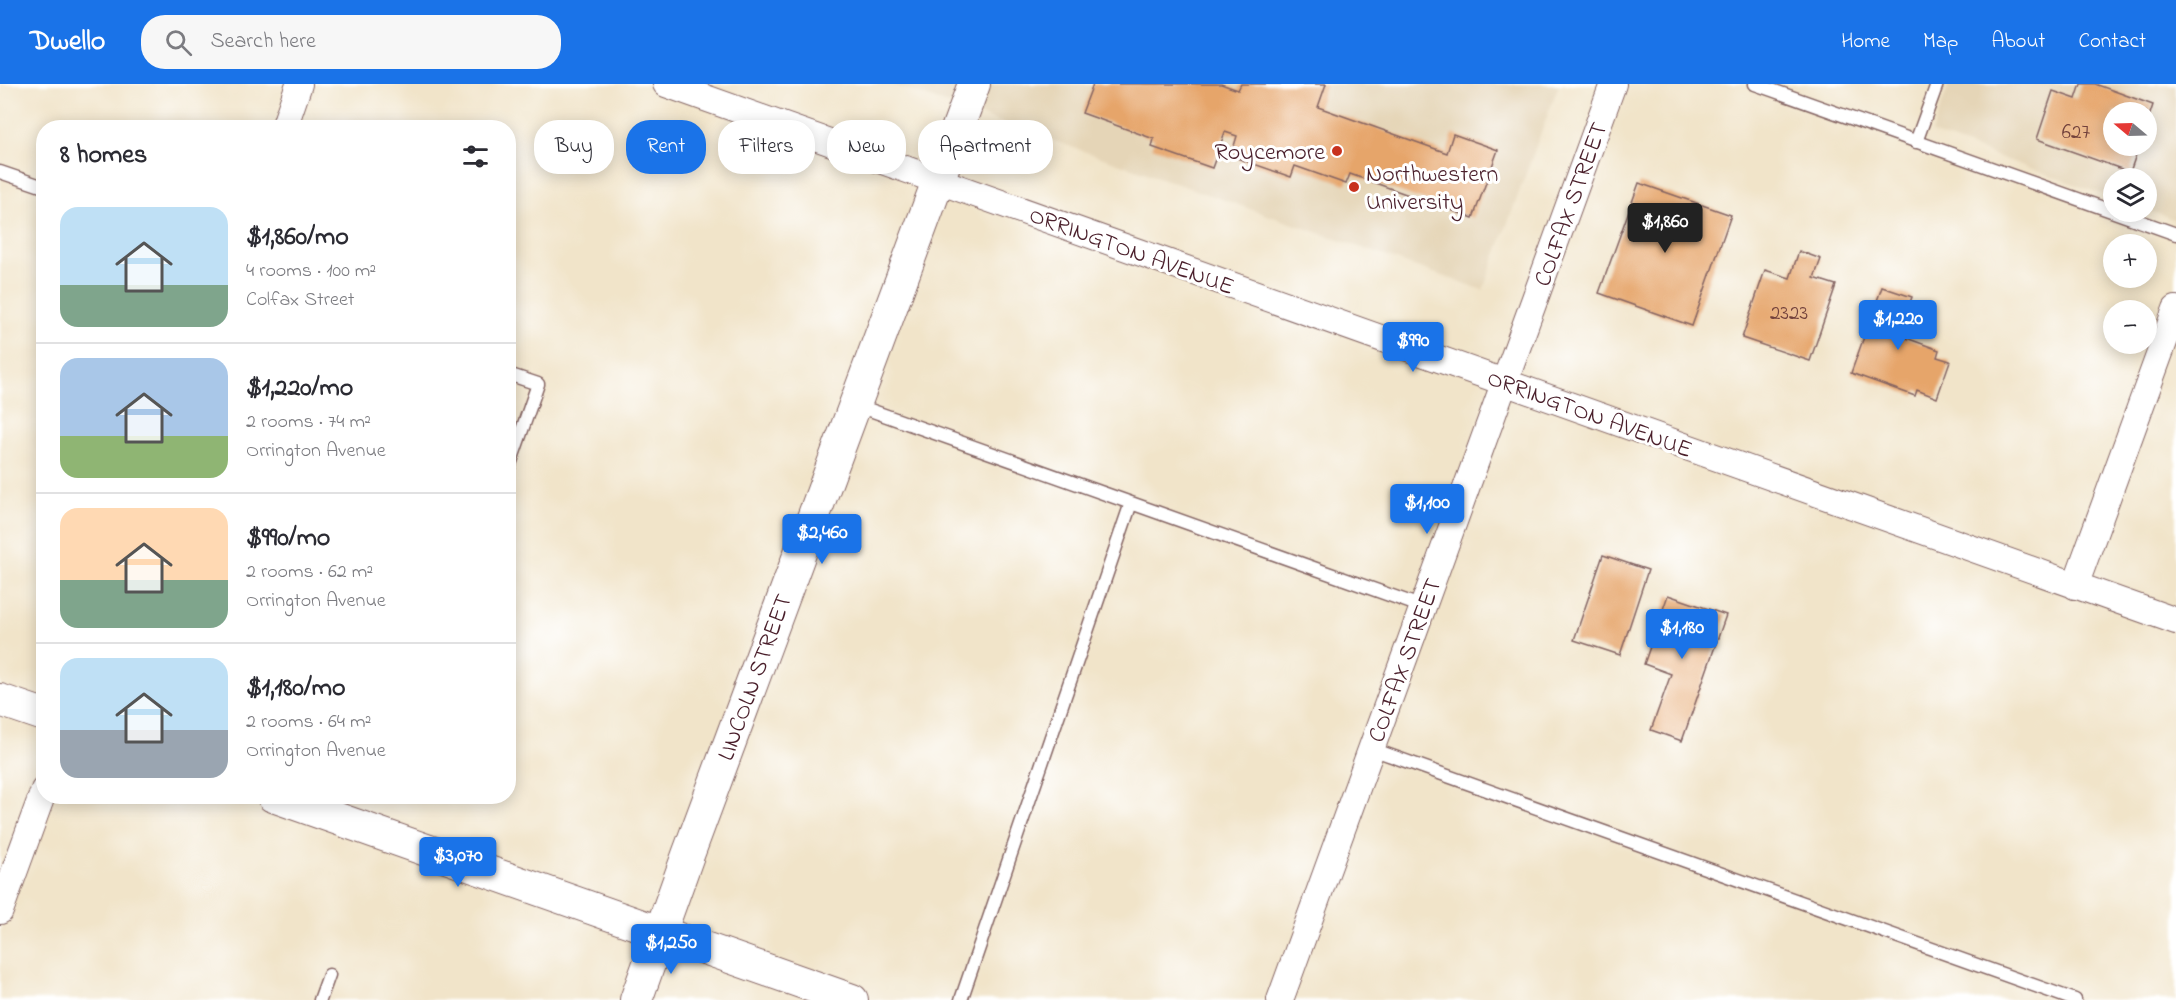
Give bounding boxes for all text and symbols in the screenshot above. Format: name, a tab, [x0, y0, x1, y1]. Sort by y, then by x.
search box	[141, 15, 561, 69]
text: Dwello	[30, 22, 105, 63]
icon: search	[162, 26, 195, 59]
text: Search here	[210, 26, 316, 58]
text: Home	[1841, 27, 1890, 57]
text: Map	[1923, 27, 1958, 57]
text: About	[1991, 27, 2045, 57]
text: Contact	[2078, 27, 2146, 57]
north arrow	[2103, 102, 2157, 156]
map controls	[2103, 102, 2157, 354]
street label: COLFAX STREET	[1526, 118, 1618, 292]
house number: 627	[2062, 118, 2091, 148]
chip: Buy	[534, 120, 614, 174]
chip: Rent	[626, 120, 706, 174]
chip: Filters	[718, 120, 815, 174]
chip: New	[827, 120, 906, 174]
chip: Apartment	[918, 120, 1053, 174]
place label: Roycemore	[1214, 136, 1325, 172]
text: 8 homes	[60, 137, 147, 175]
icon: filters	[459, 140, 492, 173]
marker: Roycemore	[1330, 144, 1344, 158]
place label: Northwestern University	[1366, 158, 1498, 222]
button: layers	[2103, 168, 2157, 222]
marker: Northwestern University	[1347, 180, 1361, 194]
street label: ORRINGTON AVENUE	[1024, 199, 1239, 306]
pin: $1,860	[1616, 203, 1714, 254]
text: $1,860	[1642, 208, 1688, 237]
text: $1,860/mo	[246, 219, 349, 257]
icon: home	[108, 231, 180, 303]
button: +	[2103, 234, 2157, 288]
text: 4 rooms · 100 m²	[246, 257, 376, 286]
text: Colfax Street	[246, 286, 355, 315]
house number: 2323	[1770, 299, 1808, 329]
pin: $1,220	[1849, 300, 1947, 351]
button: −	[2103, 300, 2157, 354]
text: $1,220	[1873, 305, 1923, 334]
pin: $990	[1377, 322, 1449, 373]
text: $990	[1397, 327, 1429, 356]
street label: ORRINGTON AVENUE	[1482, 362, 1697, 469]
text: $1,220/mo	[246, 370, 353, 408]
icon: home	[108, 382, 180, 454]
text: 2 rooms · 74 m²	[246, 408, 371, 437]
text: Orrington Avenue	[246, 437, 386, 466]
pin: $1,100	[1378, 484, 1476, 535]
text: $1,100	[1404, 489, 1450, 518]
pin: $2,460	[773, 514, 871, 565]
text: $2,460	[796, 519, 848, 548]
text: $990/mo	[246, 520, 330, 558]
icon: home	[108, 532, 180, 604]
text: 2 rooms · 62 m²	[246, 558, 373, 587]
street label: COLFAX STREET	[1360, 574, 1452, 748]
text: Orrington Avenue	[246, 587, 386, 616]
street label: LINCOLN STREET	[710, 589, 803, 766]
pin: $1,180	[1633, 609, 1731, 660]
text: $1,180	[1660, 614, 1704, 643]
text: $1,180/mo	[246, 670, 345, 708]
icon: home	[108, 682, 180, 754]
text: 2 rooms · 64 m²	[246, 708, 371, 737]
text: Orrington Avenue	[246, 737, 386, 766]
pin: $3,070	[409, 837, 507, 888]
text: $3,070	[433, 842, 483, 871]
pin: $1,250	[622, 924, 720, 975]
text: $1,250	[645, 929, 697, 958]

